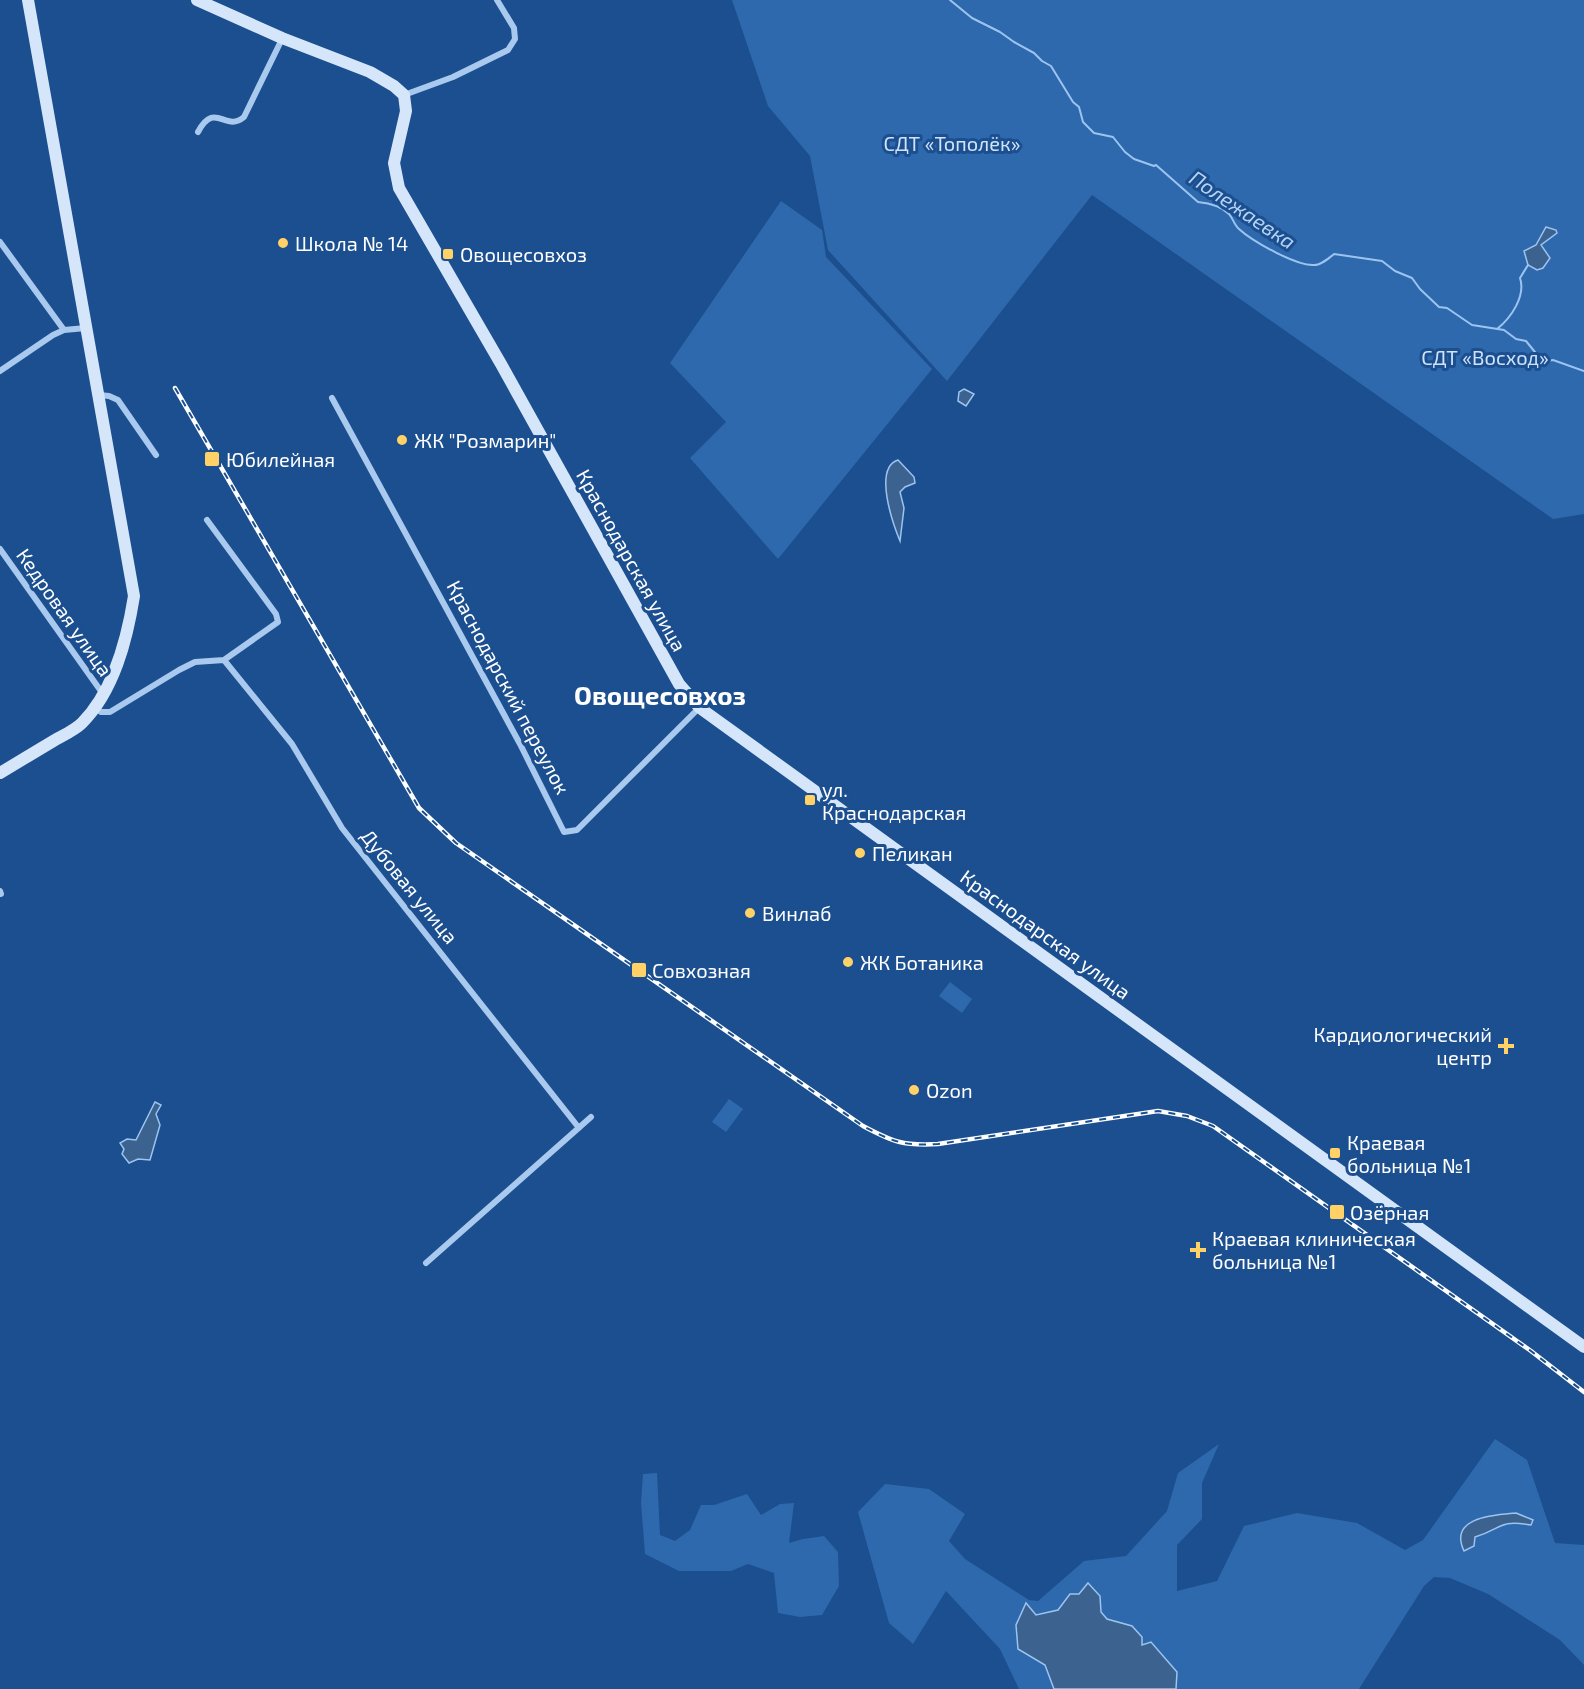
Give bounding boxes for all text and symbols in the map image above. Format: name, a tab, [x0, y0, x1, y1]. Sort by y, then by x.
park label: СДТ «Тополёк»	[884, 131, 1020, 155]
water label: Полежаевка	[1185, 164, 1301, 254]
place label: Школа № 14	[295, 231, 408, 255]
marker: Школа № 14	[276, 236, 290, 250]
place label: Овощесовхоз	[460, 242, 587, 266]
marker: Овощесовхоз	[441, 247, 455, 261]
park label: СДТ «Восход»	[1421, 345, 1549, 369]
place label: ЖК "Розмарин"	[414, 428, 556, 452]
marker: ЖК "Розмарин"	[395, 433, 409, 447]
place label: Юбилейная	[226, 447, 335, 471]
marker: Юбилейная	[203, 450, 221, 468]
street label: Краснодарская улица	[571, 465, 692, 656]
street label: Кедровая улица	[11, 543, 118, 681]
street label: Краснодарский переулок	[442, 576, 576, 799]
district label: Овощесовхоз	[574, 679, 746, 710]
place label: ул. Краснодарская	[822, 777, 966, 824]
marker: ул. Краснодарская	[803, 793, 817, 807]
street label: Дубовая улица	[356, 824, 464, 949]
place label: Пеликан	[872, 841, 953, 865]
marker: Пеликан	[853, 846, 867, 860]
street label: Краснодарская улица	[956, 864, 1136, 1005]
place label: Винлаб	[762, 901, 832, 925]
marker: Винлаб	[743, 906, 757, 920]
place label: ЖК Ботаника	[860, 950, 984, 974]
marker: ЖК Ботаника	[841, 955, 855, 969]
place label: Совхозная	[652, 958, 751, 982]
marker: Совхозная	[630, 961, 648, 979]
place label: Кардиологический центр	[1313, 1022, 1492, 1069]
marker: Кардиологический центр	[1497, 1037, 1515, 1055]
place label: Ozon	[926, 1078, 973, 1102]
marker: Ozon	[907, 1083, 921, 1097]
place label: Краевая больница №1	[1347, 1130, 1471, 1177]
marker: Краевая больница №1	[1328, 1146, 1342, 1160]
place label: Озёрная	[1350, 1200, 1429, 1224]
marker: Озёрная	[1328, 1203, 1346, 1221]
place label: Краевая клиническая больница №1	[1212, 1226, 1416, 1273]
marker: Краевая клиническая больница №1	[1189, 1241, 1207, 1259]

